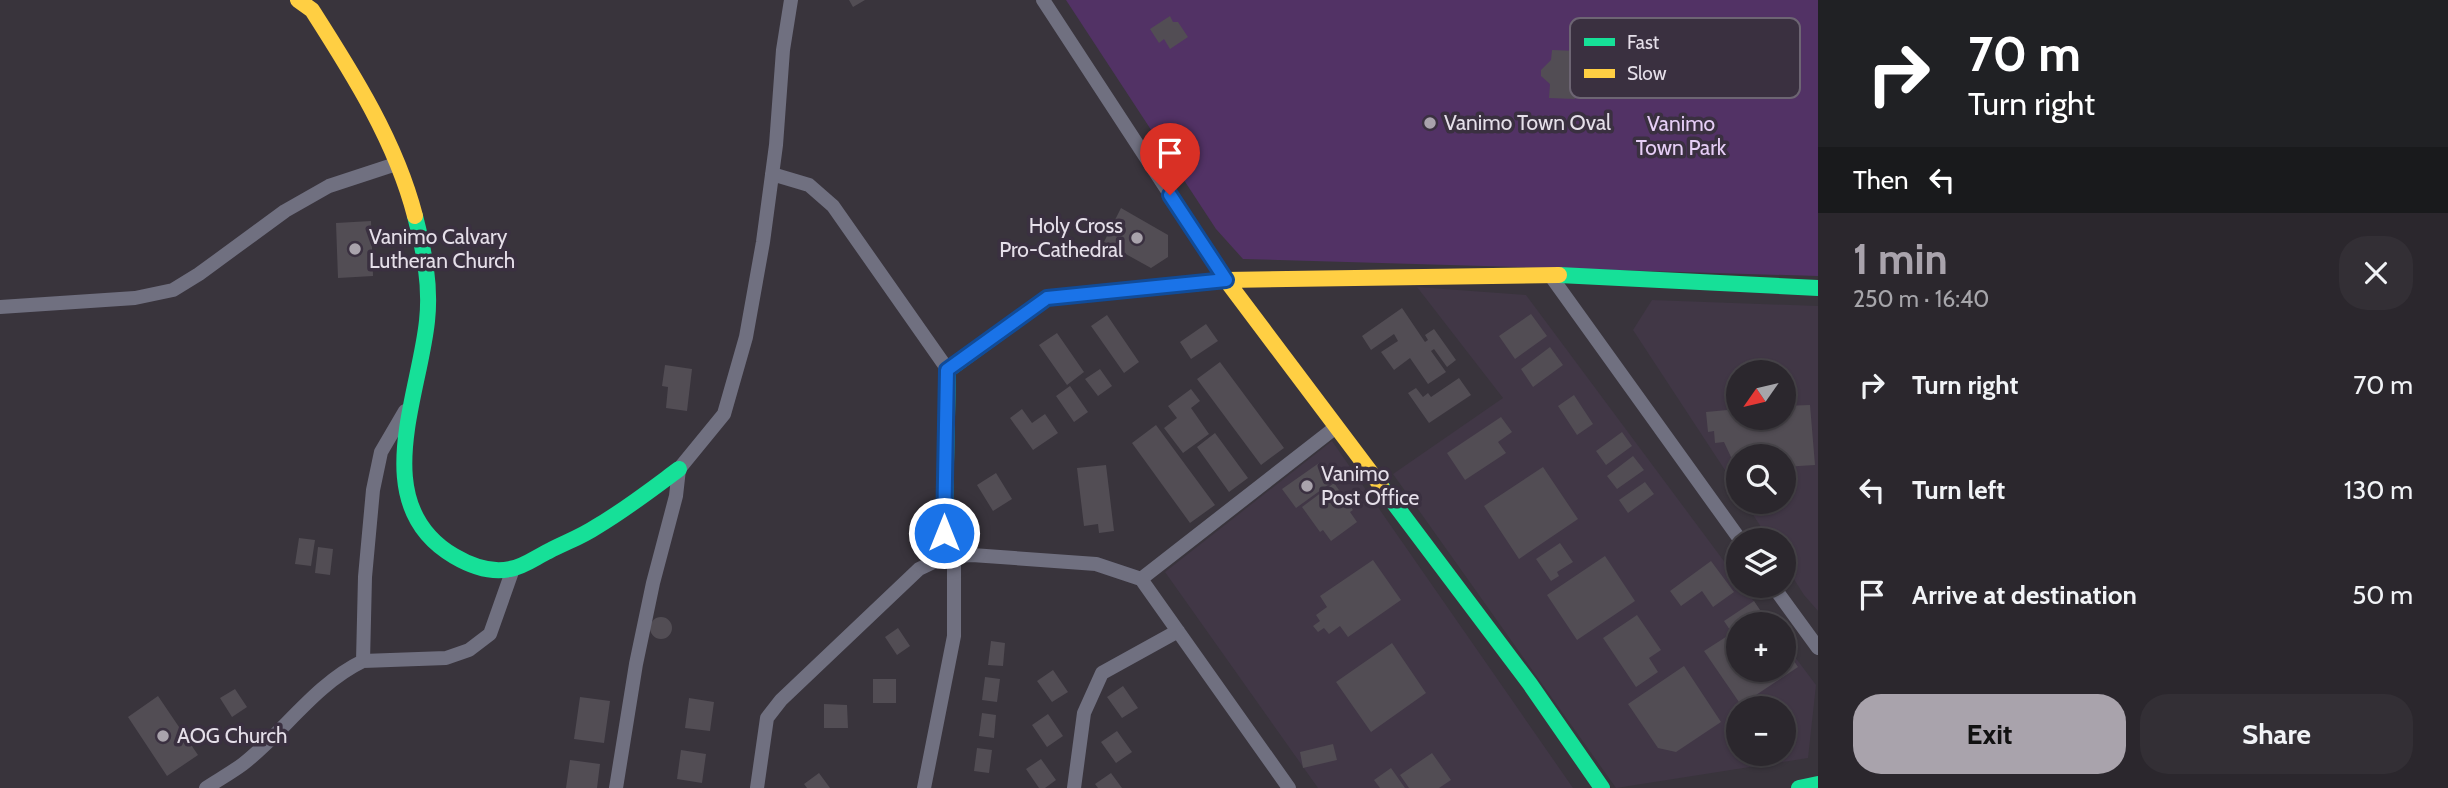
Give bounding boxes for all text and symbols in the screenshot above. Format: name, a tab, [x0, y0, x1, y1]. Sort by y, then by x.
legend	[1570, 18, 1800, 98]
text: 70 m	[1968, 24, 2081, 83]
icon: right	[1853, 28, 1944, 119]
text: Fast	[1627, 31, 1660, 54]
text: Slow	[1627, 62, 1667, 85]
text: Turn right	[1968, 84, 2095, 123]
place label: Vanimo Town Oval	[1444, 110, 1611, 135]
park label: Vanimo Town Park	[1636, 111, 1727, 160]
marker: Vanimo Town Oval	[1422, 115, 1438, 131]
pin	[1140, 123, 1200, 195]
icon: arrive	[1151, 134, 1189, 172]
icon: left	[1923, 161, 1961, 199]
text: Then	[1853, 164, 1909, 196]
place label: Holy Cross Pro-Cathedral	[999, 213, 1123, 262]
place label: Vanimo Calvary Lutheran Church	[369, 224, 515, 273]
marker: Holy Cross Pro-Cathedral	[1129, 230, 1145, 246]
text: 1 min	[1853, 233, 1948, 285]
button: close	[2339, 236, 2413, 310]
marker: Vanimo Calvary Lutheran Church	[347, 241, 363, 257]
text: 250 m · 16:40	[1853, 285, 1989, 313]
north arrow	[1726, 360, 1796, 430]
map controls	[1726, 360, 1796, 766]
icon: right	[1853, 366, 1891, 404]
text: Turn right	[1912, 369, 2018, 401]
text: 70 m	[2353, 369, 2413, 401]
button: search	[1726, 444, 1796, 514]
place label: Vanimo Post Office	[1321, 461, 1420, 510]
icon: left	[1853, 471, 1891, 509]
text: Turn left	[1912, 474, 2005, 506]
text: 130 m	[2344, 474, 2413, 506]
marker: Vanimo Post Office	[1299, 478, 1315, 494]
position arrow	[907, 496, 981, 570]
button: layers	[1726, 528, 1796, 598]
icon: arrive	[1853, 576, 1891, 614]
text: Arrive at destination	[1912, 579, 2137, 611]
text: 50 m	[2352, 579, 2413, 611]
button: +	[1726, 612, 1796, 682]
button: Exit	[1853, 694, 2126, 774]
button: Share	[2140, 694, 2413, 774]
button: −	[1726, 696, 1796, 766]
place label: AOG Church	[177, 723, 287, 748]
marker: AOG Church	[155, 728, 171, 744]

